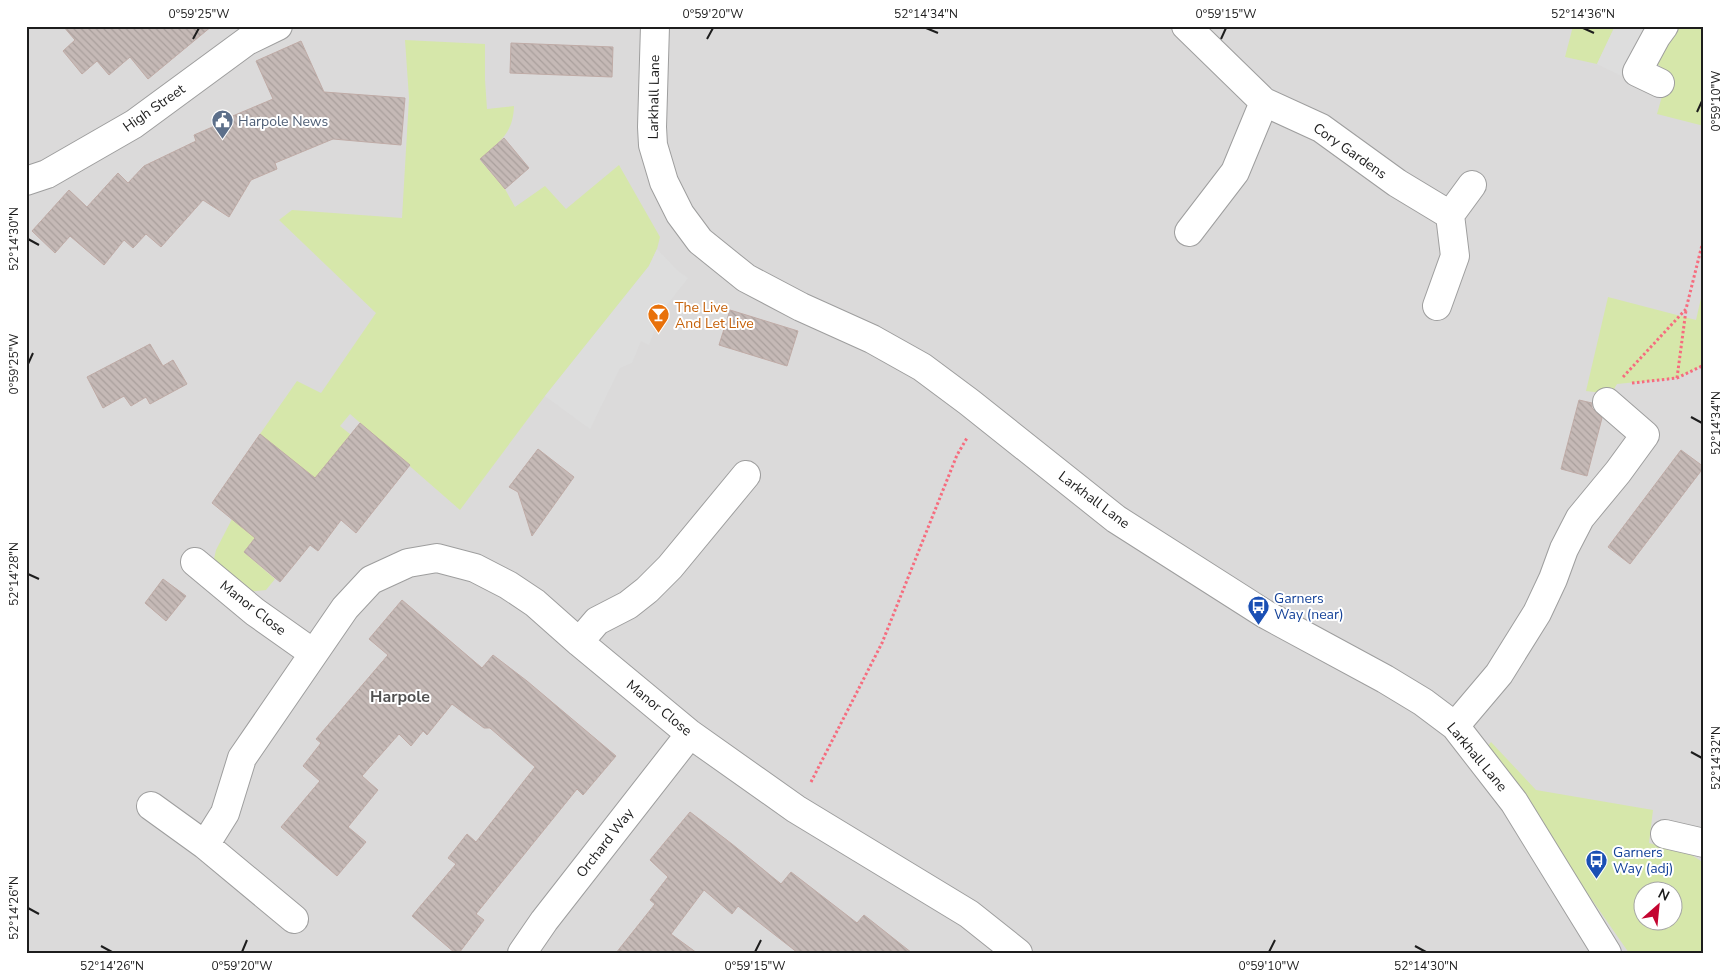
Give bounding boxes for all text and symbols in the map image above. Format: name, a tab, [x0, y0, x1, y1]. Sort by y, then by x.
text: 0°59'25"W	[168, 6, 230, 22]
text: 0°59'20"W	[682, 6, 744, 22]
text: 52°14'34"N	[894, 6, 958, 22]
text: 0°59'15"W	[1195, 6, 1257, 22]
text: 52°14'36"N	[1551, 6, 1615, 22]
street label: Larkhall Lane	[644, 54, 664, 140]
text: 0°59'10"W	[1708, 70, 1724, 132]
street label: High Street	[119, 80, 189, 136]
public building icon: Harpole News	[210, 109, 234, 140]
place label: Harpole News	[238, 112, 329, 131]
street label: Cory Gardens	[1309, 119, 1391, 184]
text: 52°14'30"N	[6, 207, 22, 271]
place label: The Live And Let Live	[675, 298, 754, 333]
bar icon: The Live And Let Live	[647, 303, 671, 334]
text: 0°59'25"W	[6, 333, 22, 395]
text: 52°14'34"N	[1708, 391, 1724, 455]
street label: Larkhall Lane	[1054, 467, 1134, 533]
text: 52°14'28"N	[6, 542, 22, 606]
street label: Manor Close	[216, 576, 290, 640]
place label: Garners Way (near)	[1274, 589, 1344, 624]
bus stop icon: Garners Way (near)	[1246, 594, 1270, 625]
street label: Manor Close	[622, 676, 696, 740]
district label: Harpole	[370, 686, 430, 708]
street label: Larkhall Lane	[1442, 718, 1512, 796]
text: 52°14'32"N	[1708, 726, 1724, 790]
street label: Orchard Way	[572, 804, 639, 882]
place label: Garners Way (adj)	[1613, 843, 1674, 878]
bus stop icon: Garners Way (adj)	[1585, 848, 1609, 879]
text: 52°14'26"N	[6, 876, 22, 940]
north arrow	[1632, 882, 1682, 932]
text: N	[1655, 884, 1673, 906]
text: 52°14'26"N	[80, 958, 144, 974]
text: 0°59'20"W	[211, 958, 273, 974]
text: 0°59'15"W	[724, 958, 786, 974]
text: 0°59'10"W	[1238, 958, 1300, 974]
text: 52°14'30"N	[1394, 958, 1458, 974]

